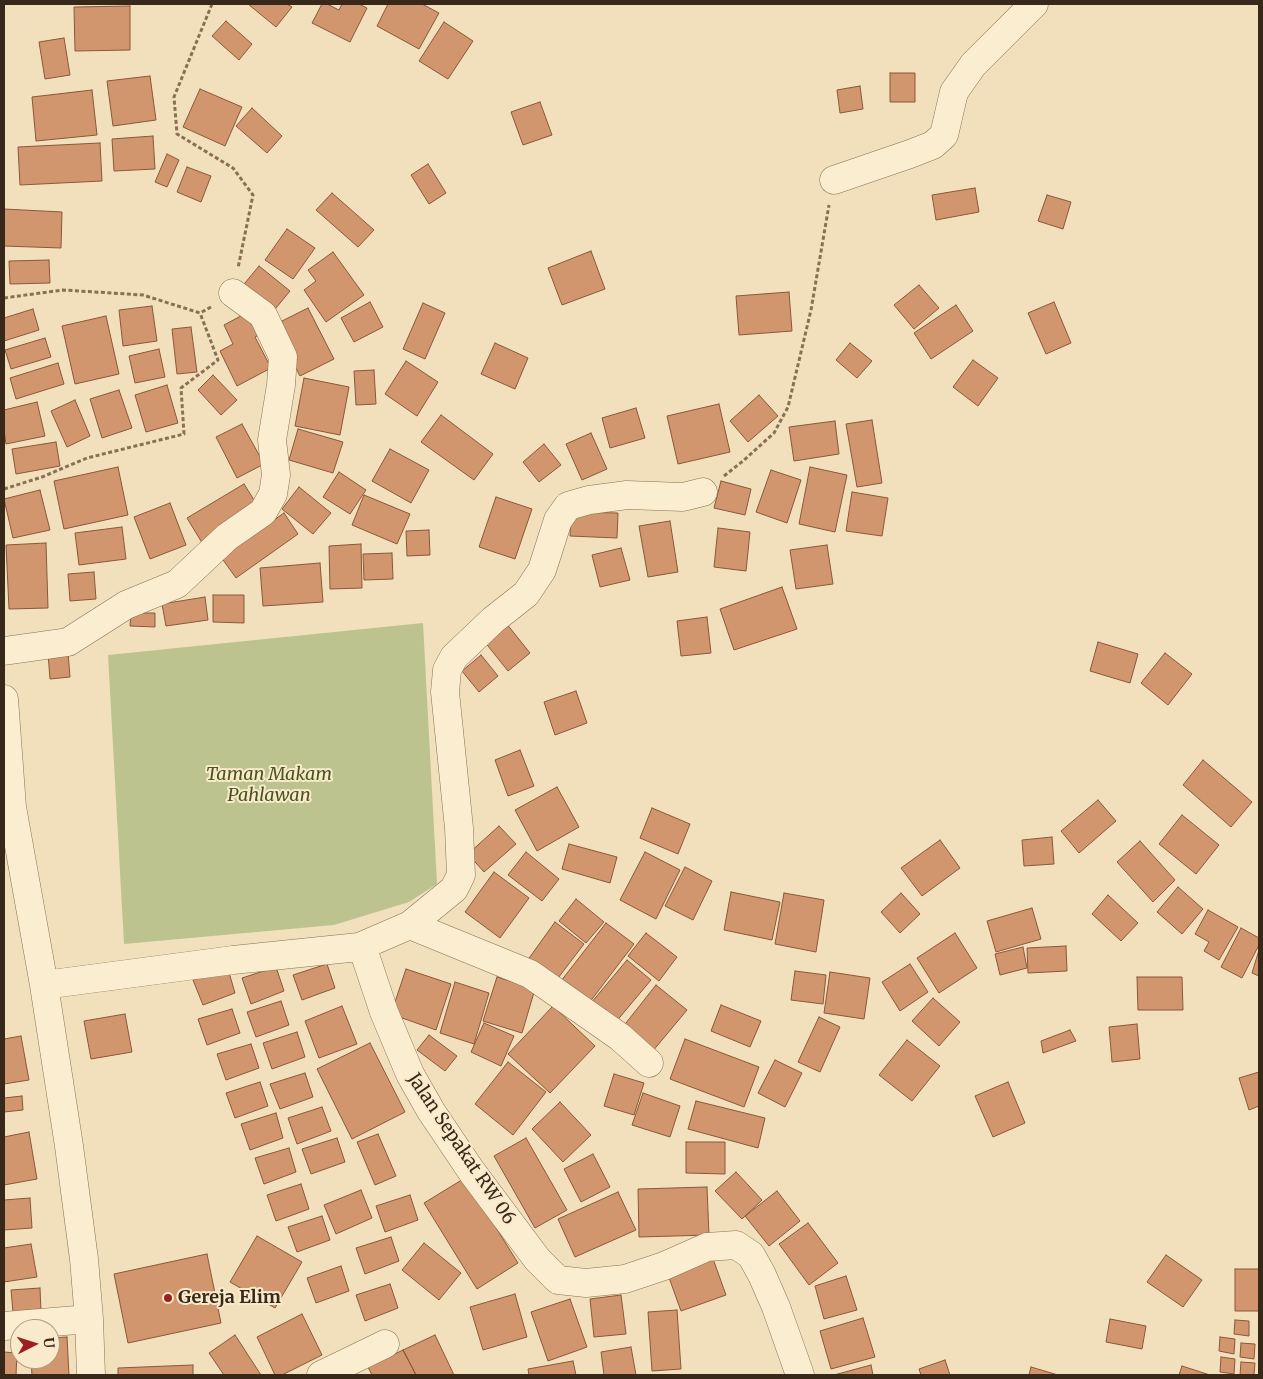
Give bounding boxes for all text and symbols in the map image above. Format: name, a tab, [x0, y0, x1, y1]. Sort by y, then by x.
park label: Taman Makam Pahlawan	[206, 764, 332, 806]
street label: Jalan Sepakat RW 06	[402, 1069, 520, 1229]
place label: Gereja Elim	[178, 1287, 281, 1309]
marker: Gereja Elim	[162, 1292, 174, 1304]
north arrow	[10, 1319, 60, 1369]
text: U	[40, 1337, 58, 1349]

